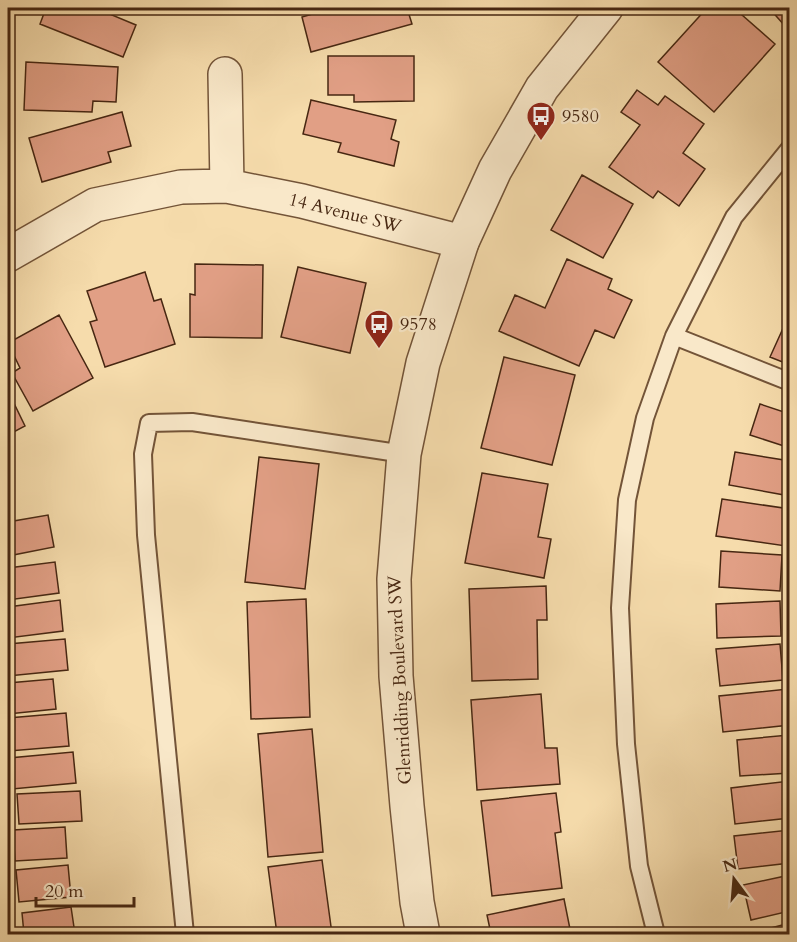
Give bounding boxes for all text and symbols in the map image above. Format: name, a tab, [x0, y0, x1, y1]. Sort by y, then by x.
bus stop icon: 9580	[525, 100, 557, 142]
place label: 9580	[562, 104, 599, 129]
street label: 14 Avenue SW	[286, 187, 404, 239]
bus stop icon: 9578	[363, 308, 395, 350]
place label: 9578	[400, 312, 437, 337]
street label: Glenridding Boulevard SW	[382, 575, 418, 785]
north arrow	[704, 849, 764, 909]
text: N	[720, 853, 740, 878]
scale bar	[36, 870, 134, 908]
text: 20 m	[45, 879, 84, 904]

